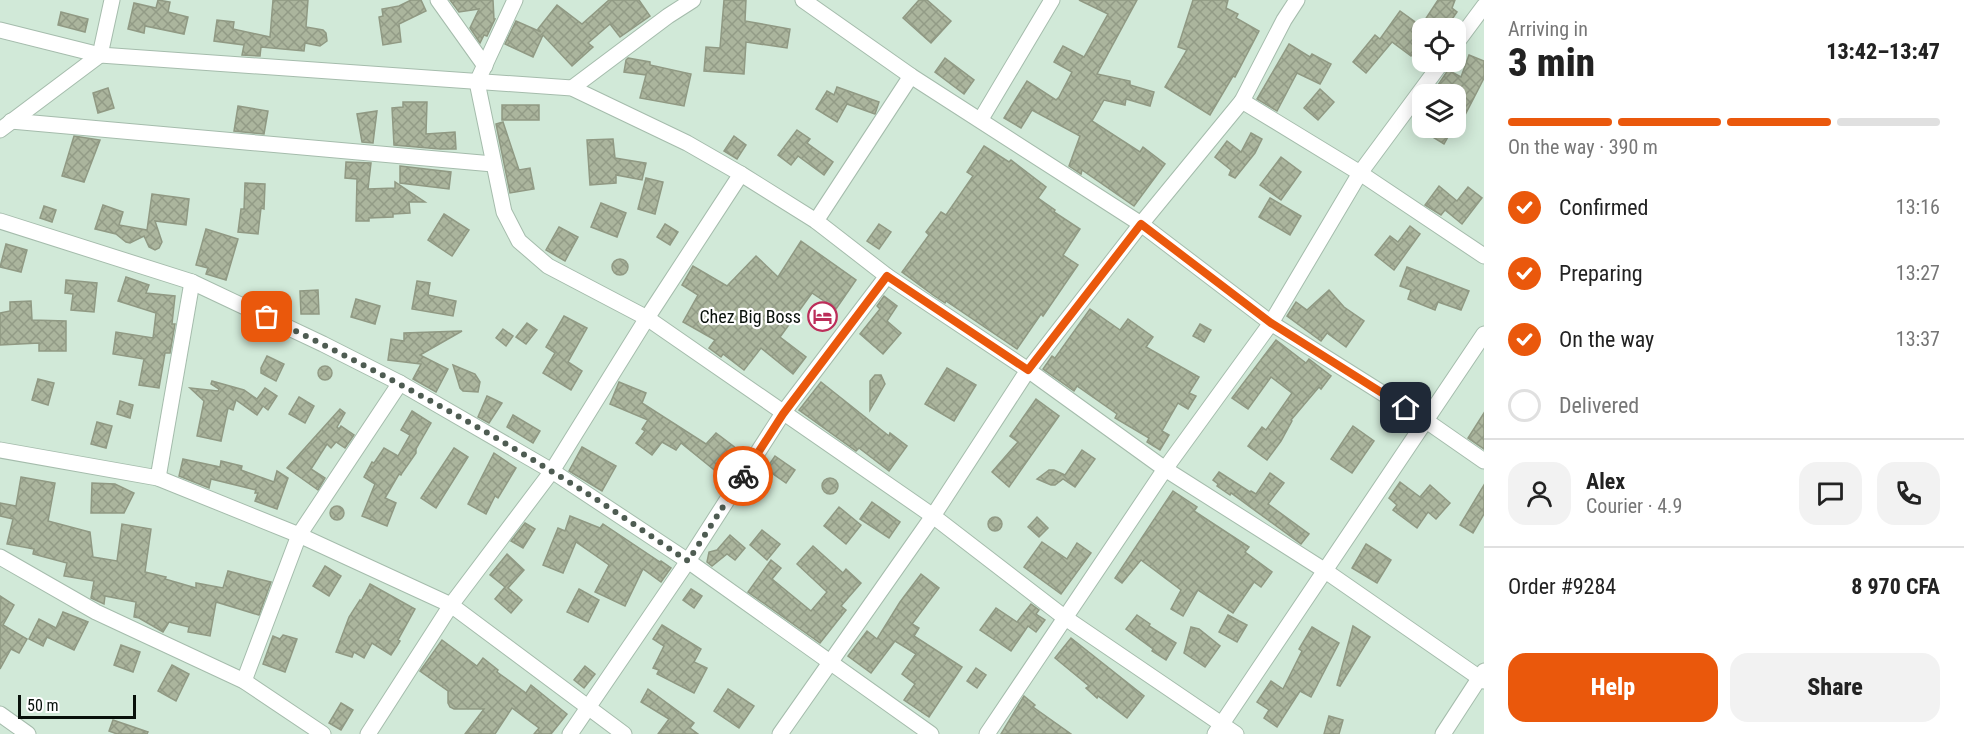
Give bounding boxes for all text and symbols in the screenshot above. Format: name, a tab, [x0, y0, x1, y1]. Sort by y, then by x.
text: Arriving in	[1508, 17, 1588, 41]
map controls	[1412, 18, 1466, 138]
button: locate	[1412, 18, 1466, 72]
text: 13:42–13:47	[1826, 39, 1940, 64]
text: 3 min	[1508, 40, 1595, 86]
button: layers	[1412, 84, 1466, 138]
text: On the way · 390 m	[1508, 135, 1658, 159]
icon: check	[1508, 191, 1541, 224]
text: Confirmed	[1559, 195, 1648, 220]
text: 13:16	[1896, 195, 1940, 219]
icon: check	[1508, 257, 1541, 290]
text: Preparing	[1559, 261, 1643, 286]
text: 13:27	[1896, 261, 1940, 285]
pin	[241, 291, 292, 342]
icon: bag	[250, 300, 283, 333]
hotel icon: Chez Big Boss	[806, 301, 838, 333]
place label: Chez Big Boss	[699, 306, 801, 327]
icon: check	[1508, 323, 1541, 356]
text: On the way	[1559, 327, 1654, 352]
text: 13:37	[1896, 327, 1940, 351]
pin	[1380, 382, 1431, 433]
icon: home	[1389, 391, 1422, 424]
text: Delivered	[1559, 393, 1639, 418]
courier	[713, 446, 773, 506]
icon: bike	[727, 460, 760, 493]
button: person	[1508, 462, 1571, 525]
button: chat	[1799, 462, 1862, 525]
button: phone	[1877, 462, 1940, 525]
text: Alex	[1586, 469, 1625, 494]
text: Courier · 4.9	[1586, 494, 1682, 518]
text: Order #9284	[1508, 574, 1616, 599]
text: 8 970 CFA	[1851, 574, 1940, 599]
button: Help	[1508, 653, 1718, 722]
button: Share	[1730, 653, 1940, 722]
scale bar	[18, 692, 136, 720]
text: 50 m	[27, 696, 59, 715]

